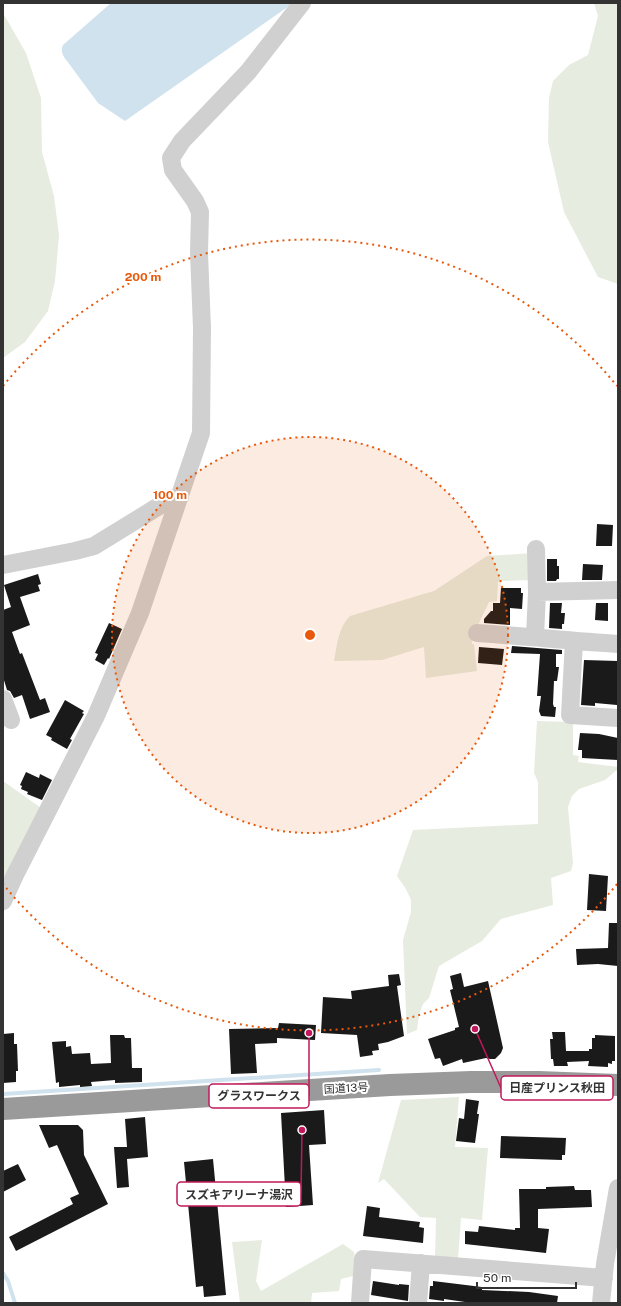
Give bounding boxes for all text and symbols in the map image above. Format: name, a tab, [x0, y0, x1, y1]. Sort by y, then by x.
text: 200 m	[125, 270, 161, 284]
text: 100 m	[153, 488, 187, 502]
centre of rings	[303, 628, 317, 642]
callout: 日産プリンス秋田	[501, 1076, 613, 1100]
street label: 国道13号	[324, 1081, 368, 1095]
text: 日産プリンス秋田	[509, 1081, 605, 1095]
callout: グラスワークス	[209, 1084, 309, 1108]
text: グラスワークス	[217, 1089, 301, 1103]
callout: スズキアリーナ湯沢	[177, 1182, 301, 1206]
text: スズキアリーナ湯沢	[185, 1188, 293, 1202]
scale bar	[477, 1264, 576, 1290]
text: 50 m	[483, 1271, 511, 1285]

